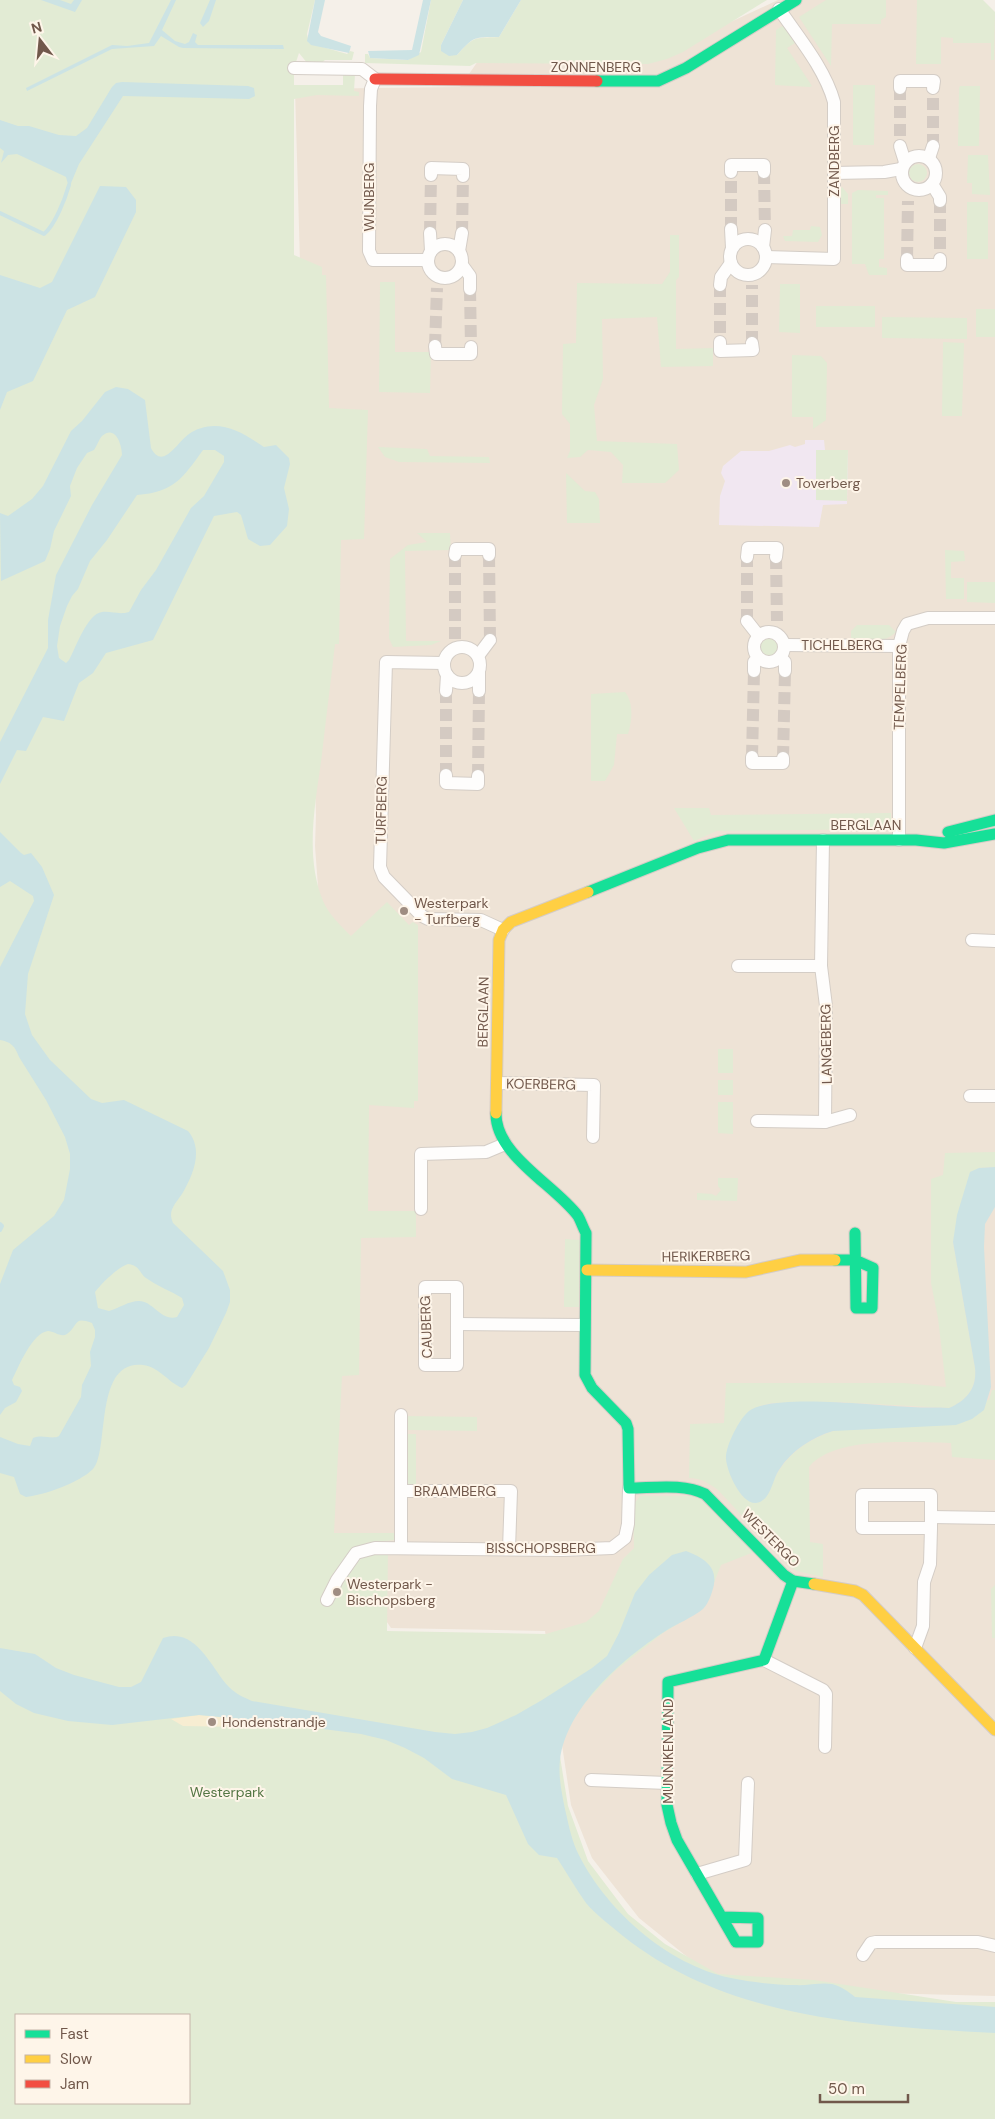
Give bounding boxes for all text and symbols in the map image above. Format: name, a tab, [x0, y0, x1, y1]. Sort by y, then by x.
north arrow	[15, 15, 65, 65]
text: N	[29, 17, 44, 38]
street label: ZONNENBERG	[551, 58, 641, 76]
street label: ZANDBERG	[825, 125, 843, 197]
street label: WIJNBERG	[360, 163, 378, 231]
place label: Toverberg	[796, 474, 860, 492]
marker: Toverberg	[780, 477, 792, 489]
street label: TICHELBERG	[801, 636, 883, 654]
street label: TEMPELBERG	[890, 644, 910, 730]
street label: TURFBERG	[371, 776, 391, 844]
street label: BERGLAAN	[831, 816, 901, 834]
place label: Westerpark - Turfberg	[414, 894, 489, 928]
marker: Westerpark - Turfberg	[398, 905, 410, 917]
street label: BERGLAAN	[473, 976, 493, 1048]
street label: LANGEBERG	[816, 1004, 836, 1084]
street label: KOERBERG	[506, 1074, 576, 1094]
street label: HERIKERBERG	[661, 1246, 751, 1266]
street label: CAUBERG	[416, 1295, 436, 1359]
street label: BRAAMBERG	[414, 1482, 496, 1500]
street label: WESTERGO	[738, 1505, 804, 1571]
street label: BISSCHOPSBERG	[486, 1539, 596, 1557]
place label: Westerpark - Bischopsberg	[347, 1575, 436, 1609]
marker: Westerpark - Bischopsberg	[331, 1586, 343, 1598]
street label: MUNNIKENLAND	[659, 1698, 677, 1804]
place label: Hondenstrandje	[222, 1713, 326, 1731]
marker: Hondenstrandje	[206, 1716, 218, 1728]
park label: Westerpark	[190, 1783, 264, 1801]
legend	[15, 2014, 190, 2104]
text: Fast	[60, 2024, 89, 2044]
text: Slow	[60, 2049, 93, 2069]
scale bar	[820, 2072, 908, 2104]
text: Jam	[60, 2074, 89, 2094]
text: 50 m	[828, 2079, 865, 2099]

